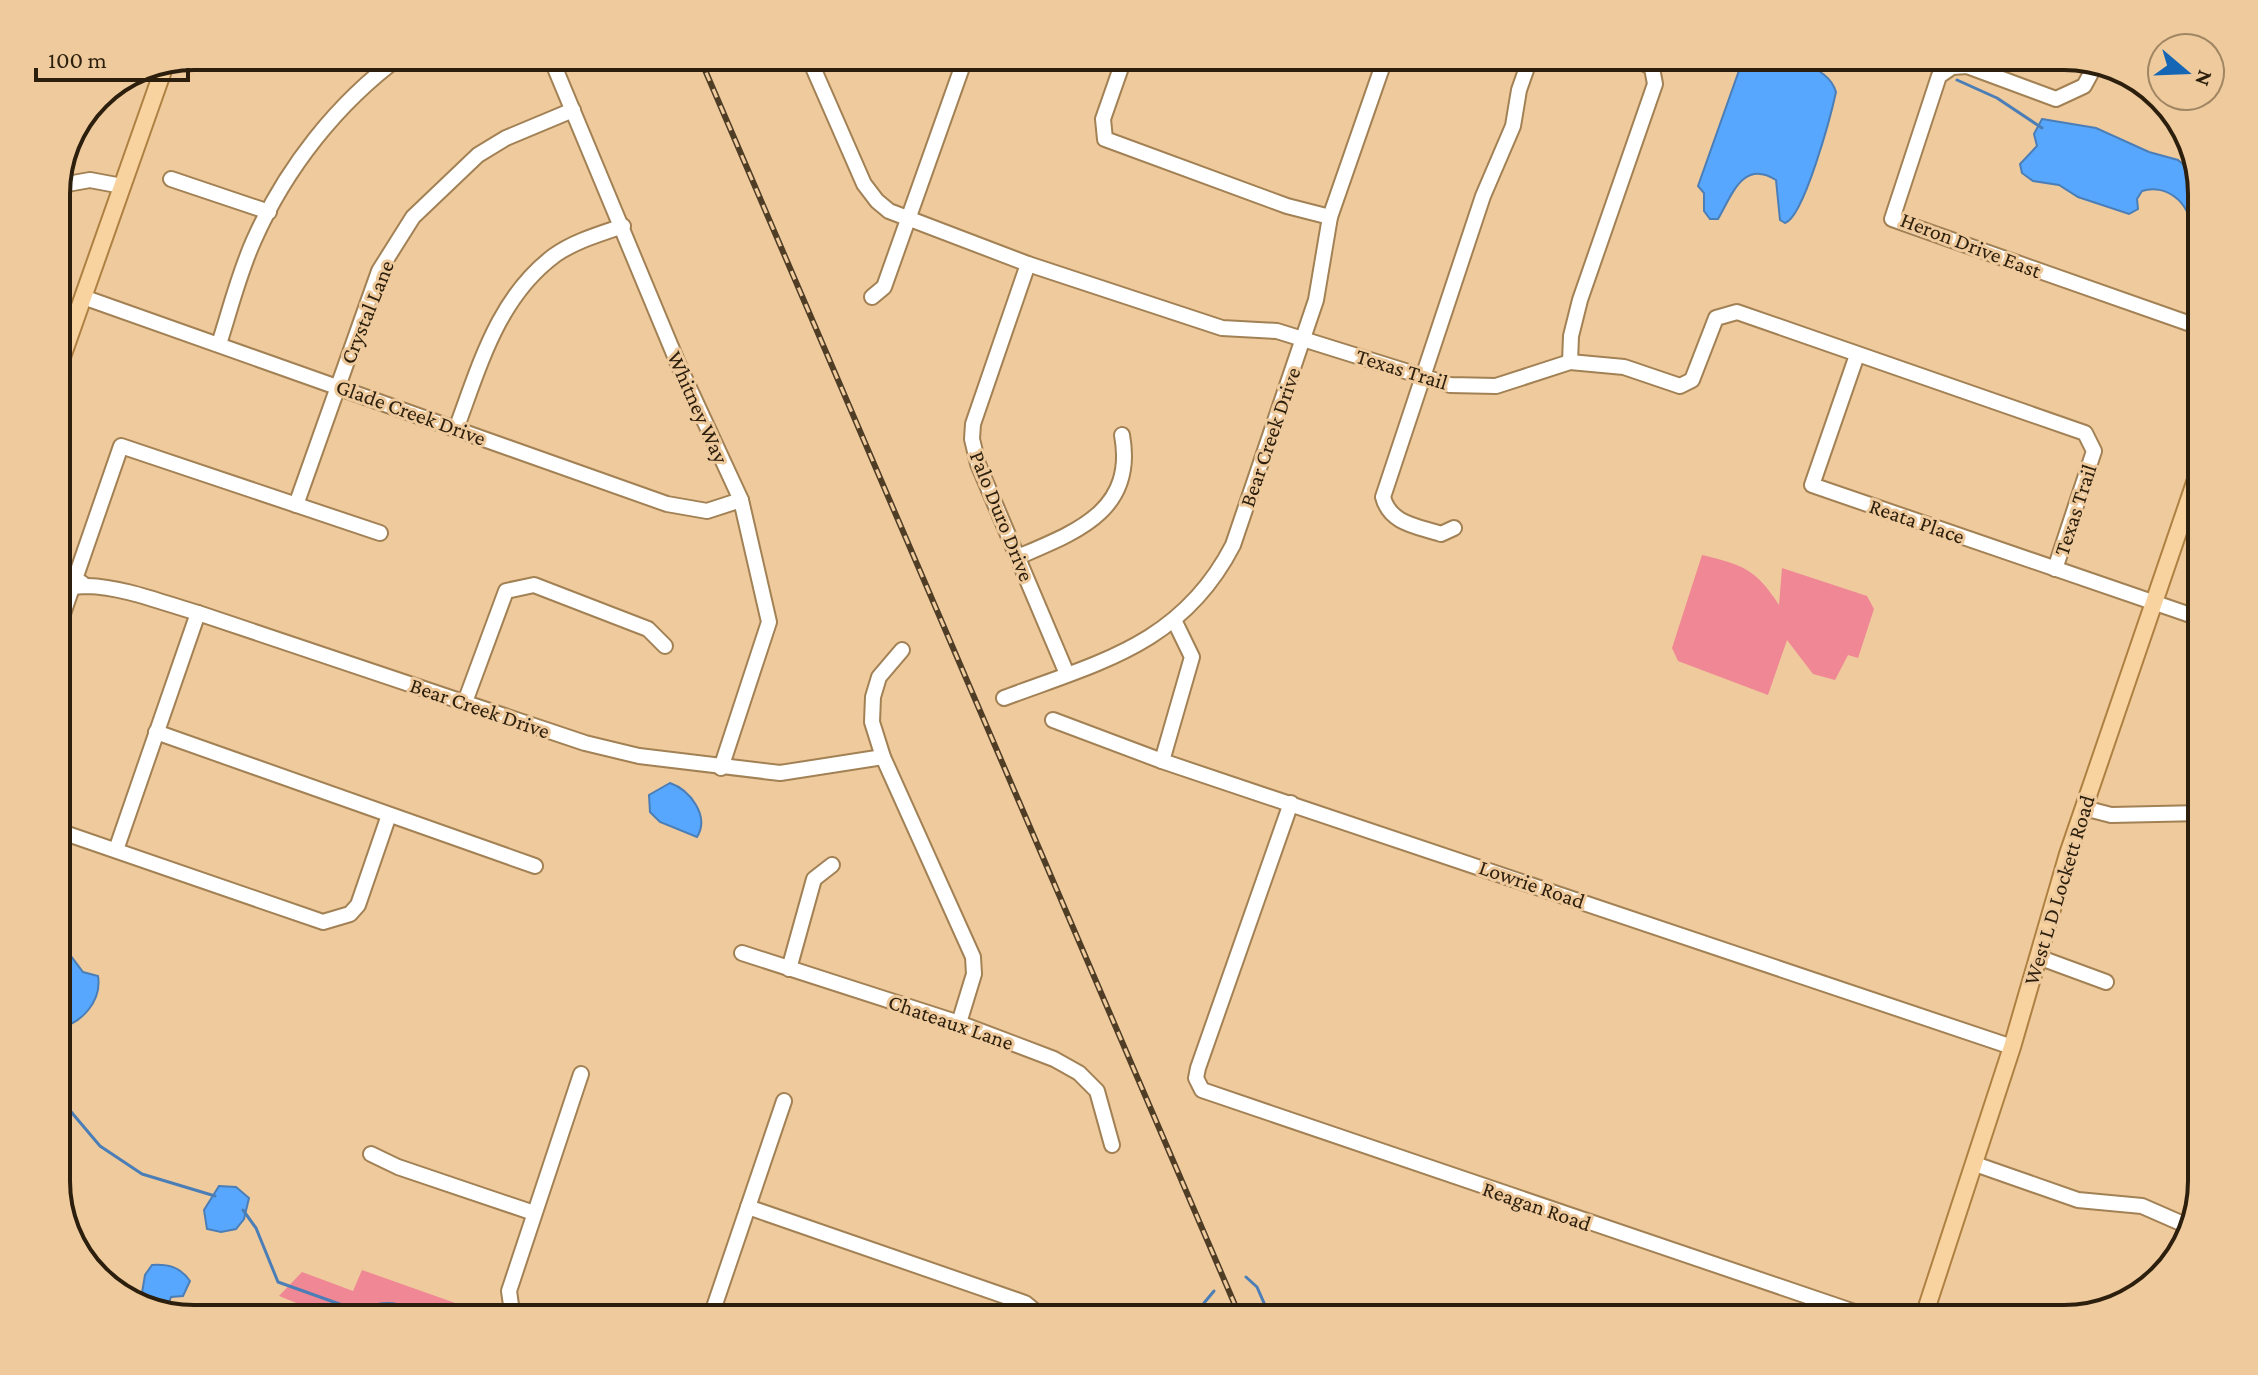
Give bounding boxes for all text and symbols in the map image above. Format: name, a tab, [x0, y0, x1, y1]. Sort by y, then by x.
scale bar	[36, 32, 188, 82]
north arrow	[2146, 32, 2226, 112]
text: 100 m	[48, 46, 107, 73]
text: N	[2190, 67, 2219, 90]
street label: Heron Drive East	[1897, 207, 2045, 284]
street label: Crystal Lane	[335, 257, 399, 367]
street label: Texas Trail	[1353, 343, 1451, 395]
street label: Whitney Way	[662, 347, 734, 468]
street label: Bear Creek Drive	[1234, 364, 1306, 510]
street label: Glade Creek Drive	[333, 373, 489, 451]
street label: Palo Duro Drive	[965, 447, 1039, 585]
street label: Texas Trail	[2048, 461, 2102, 559]
street label: Reata Place	[1866, 493, 1968, 549]
street label: Bear Creek Drive	[407, 672, 553, 744]
street label: West L D Lockett Road	[2018, 792, 2100, 988]
street label: Lowrie Road	[1476, 854, 1588, 914]
street label: Chateaux Lane	[885, 989, 1017, 1055]
street label: Reagan Road	[1479, 1176, 1595, 1236]

